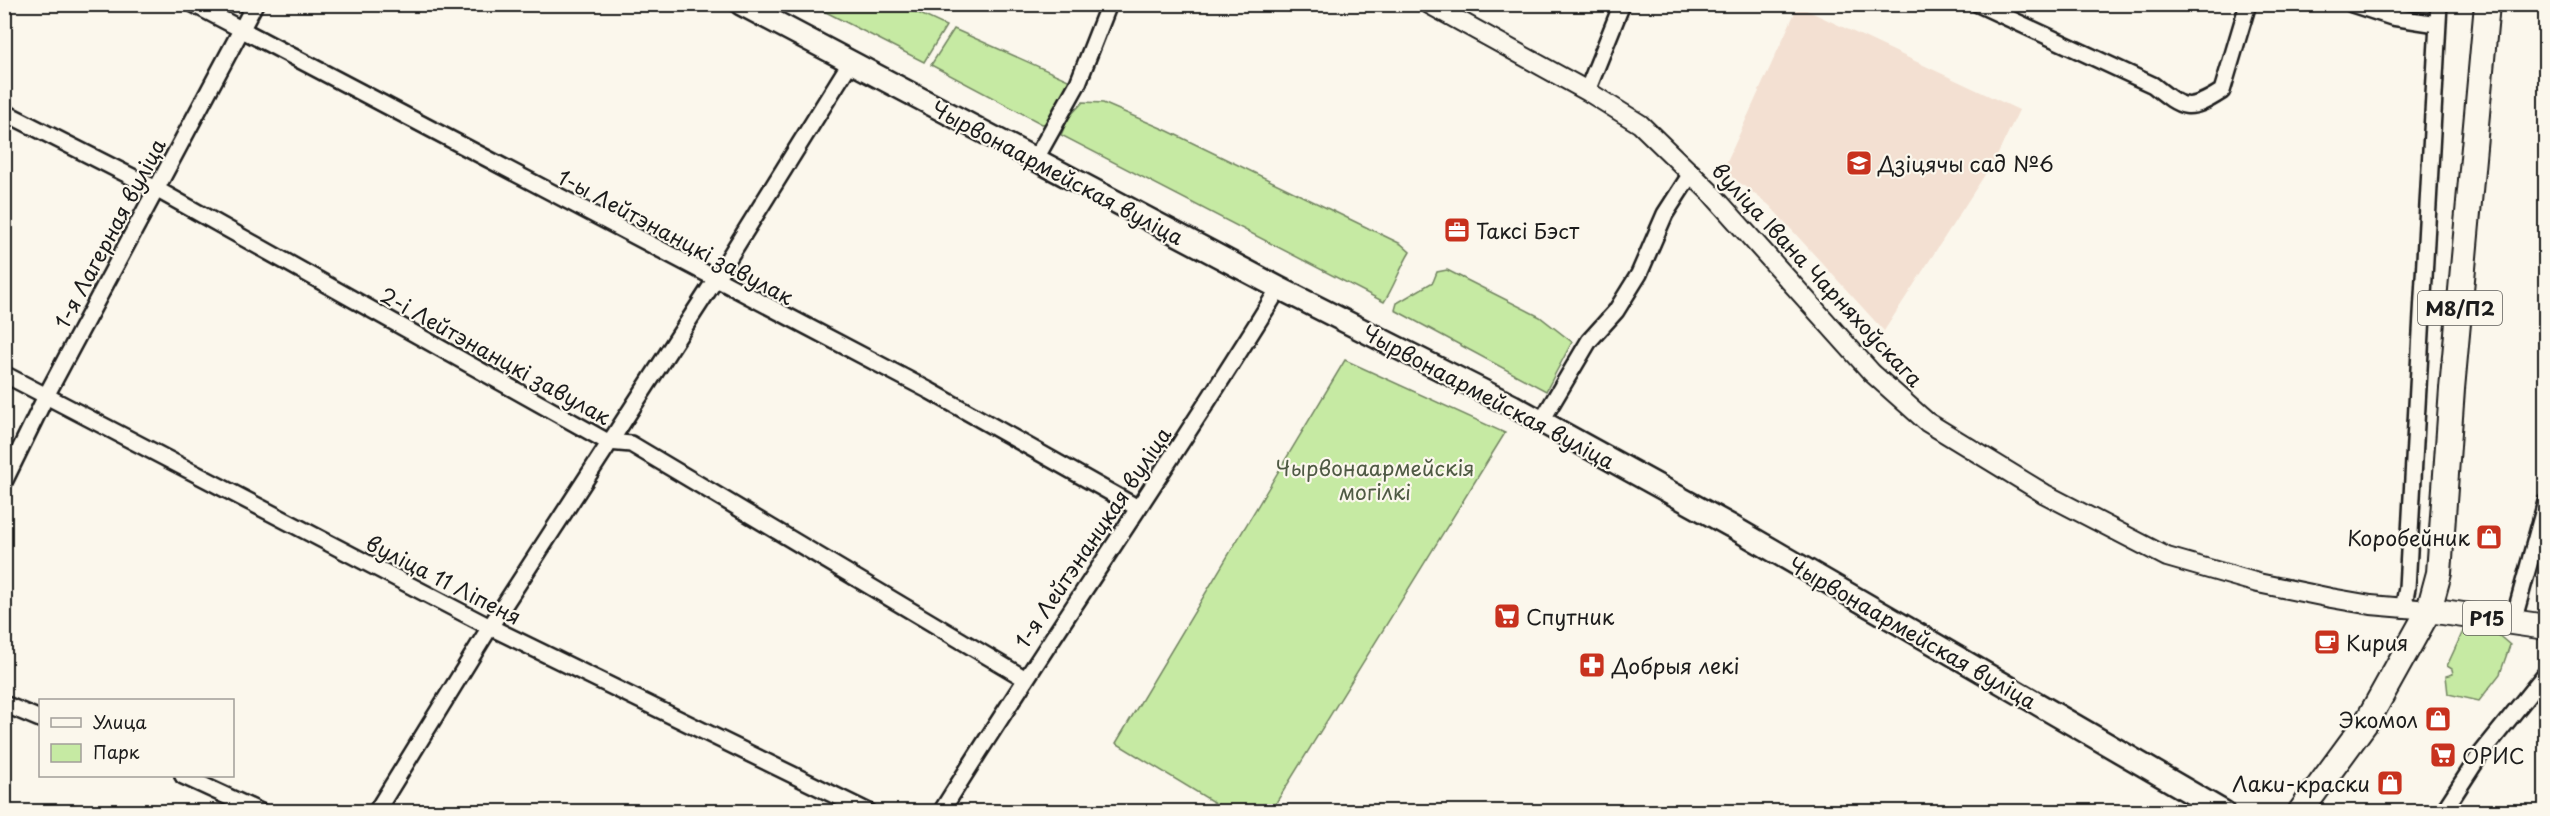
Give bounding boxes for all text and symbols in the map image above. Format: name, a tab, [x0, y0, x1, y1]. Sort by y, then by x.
street label: Чырвонаармейская вуліца	[926, 92, 1190, 252]
street label: 1-я Лагерная вуліца	[45, 132, 173, 334]
place label: Дзіцячы сад №6	[1877, 147, 2054, 179]
school or university icon: Дзіцячы сад №6	[1844, 148, 1874, 178]
street label: вуліца Івана Чарняхоўскага	[1705, 154, 1932, 394]
street label: 1-ы Лейтэнанцкі завулак	[552, 160, 800, 312]
place label: Таксі Бэст	[1476, 214, 1580, 246]
office icon: Таксі Бэст	[1442, 215, 1472, 245]
street label: 2-і Лейтэнанцкі завулак	[375, 278, 618, 432]
road number: М8/П2	[2418, 291, 2502, 325]
street label: Чырвонаармейская вуліца	[1357, 316, 1621, 476]
street label: 1-я Лейтэнанцкая вуліца	[1006, 420, 1178, 654]
park label: Чырвонаармейскія могілкі	[1275, 451, 1475, 507]
place label: Коробейник	[2347, 521, 2471, 553]
shop icon: Коробейник	[2474, 522, 2504, 552]
street label: вуліца 11 Ліпеня	[361, 526, 527, 632]
street label: Чырвонаармейская вуліца	[1783, 548, 2043, 716]
place label: Спутник	[1526, 600, 1615, 632]
supermarket icon: Спутник	[1492, 601, 1522, 631]
road number: Р15	[2463, 601, 2511, 635]
place label: Кирия	[2346, 626, 2408, 658]
cafe icon: Кирия	[2312, 627, 2342, 657]
place label: Добрыя лекі	[1611, 649, 1740, 681]
pharmacy icon: Добрыя лекі	[1577, 650, 1607, 680]
legend	[39, 699, 234, 777]
place label: Экомол	[2339, 703, 2418, 735]
shop icon: Экомол	[2423, 704, 2453, 734]
text: Улица	[93, 708, 147, 735]
text: Парк	[93, 738, 140, 765]
place label: ОРИС	[2462, 739, 2525, 771]
supermarket icon: ОРИС	[2428, 740, 2458, 770]
place label: Лаки-краски	[2232, 767, 2370, 799]
shop icon: Лаки-краски	[2375, 768, 2405, 798]

